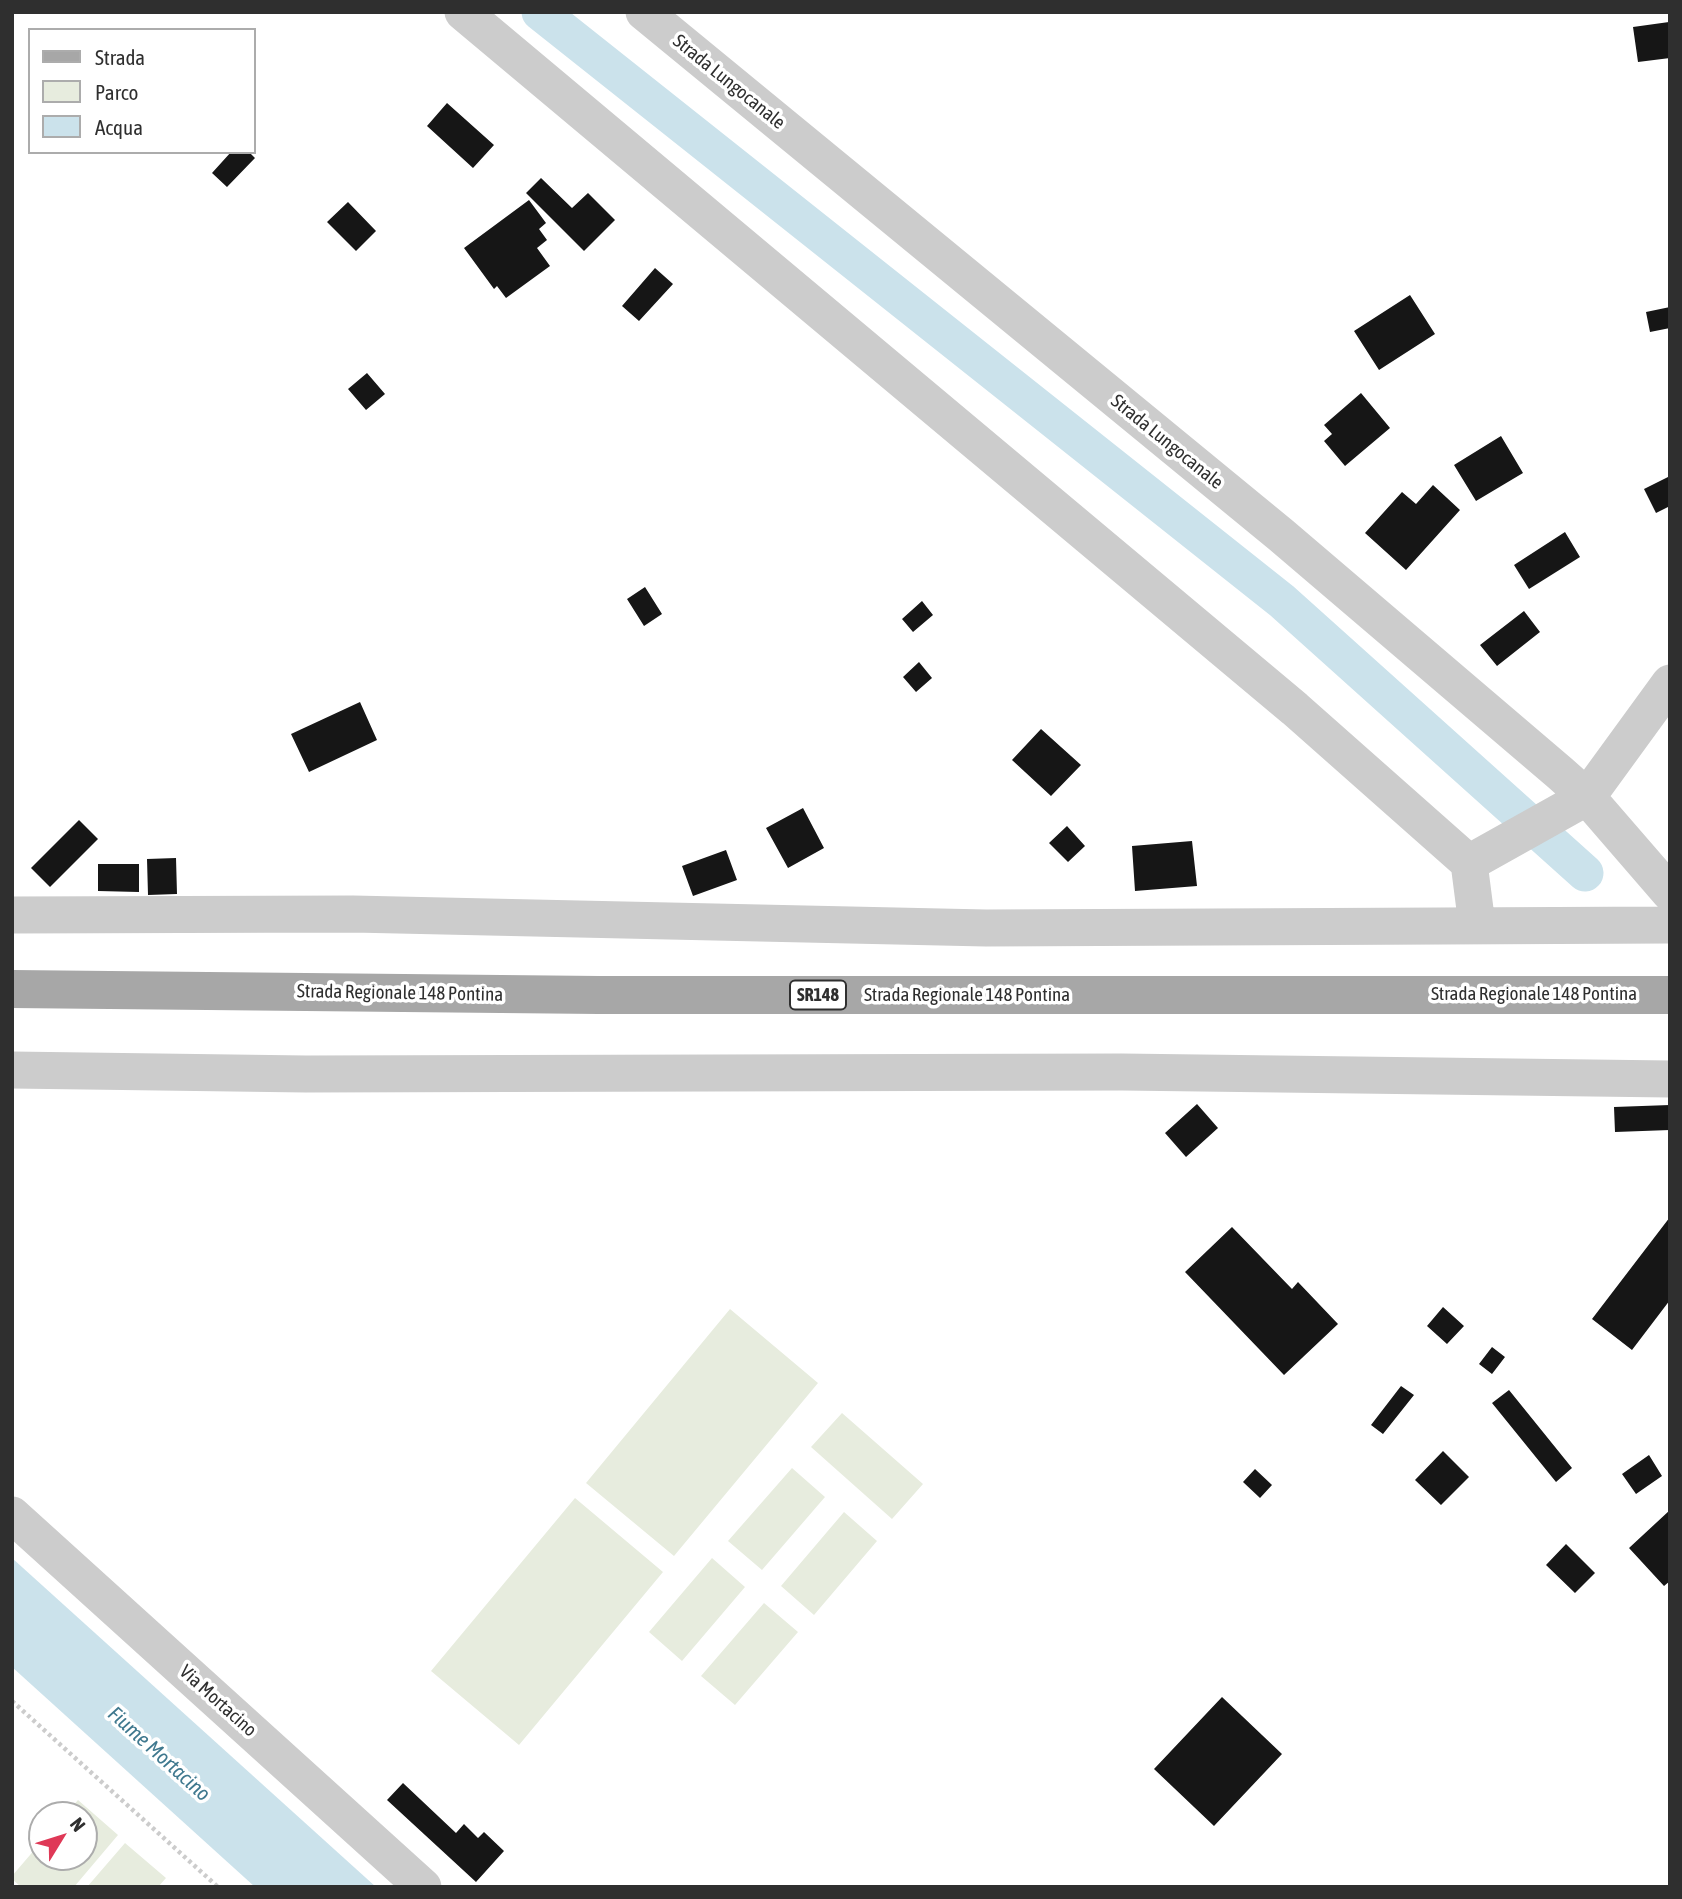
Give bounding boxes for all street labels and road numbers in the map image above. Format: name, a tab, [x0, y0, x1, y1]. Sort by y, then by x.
street label: Strada Lungocanale	[668, 30, 790, 134]
street label: Strada Lungocanale	[1106, 390, 1228, 494]
street label: Strada Regionale 148 Pontina	[297, 980, 503, 1006]
road number: SR148	[790, 980, 846, 1010]
street label: Strada Regionale 148 Pontina	[1431, 983, 1637, 1005]
street label: Strada Regionale 148 Pontina	[864, 984, 1070, 1006]
street label: Via Mortacino	[175, 1660, 261, 1742]

